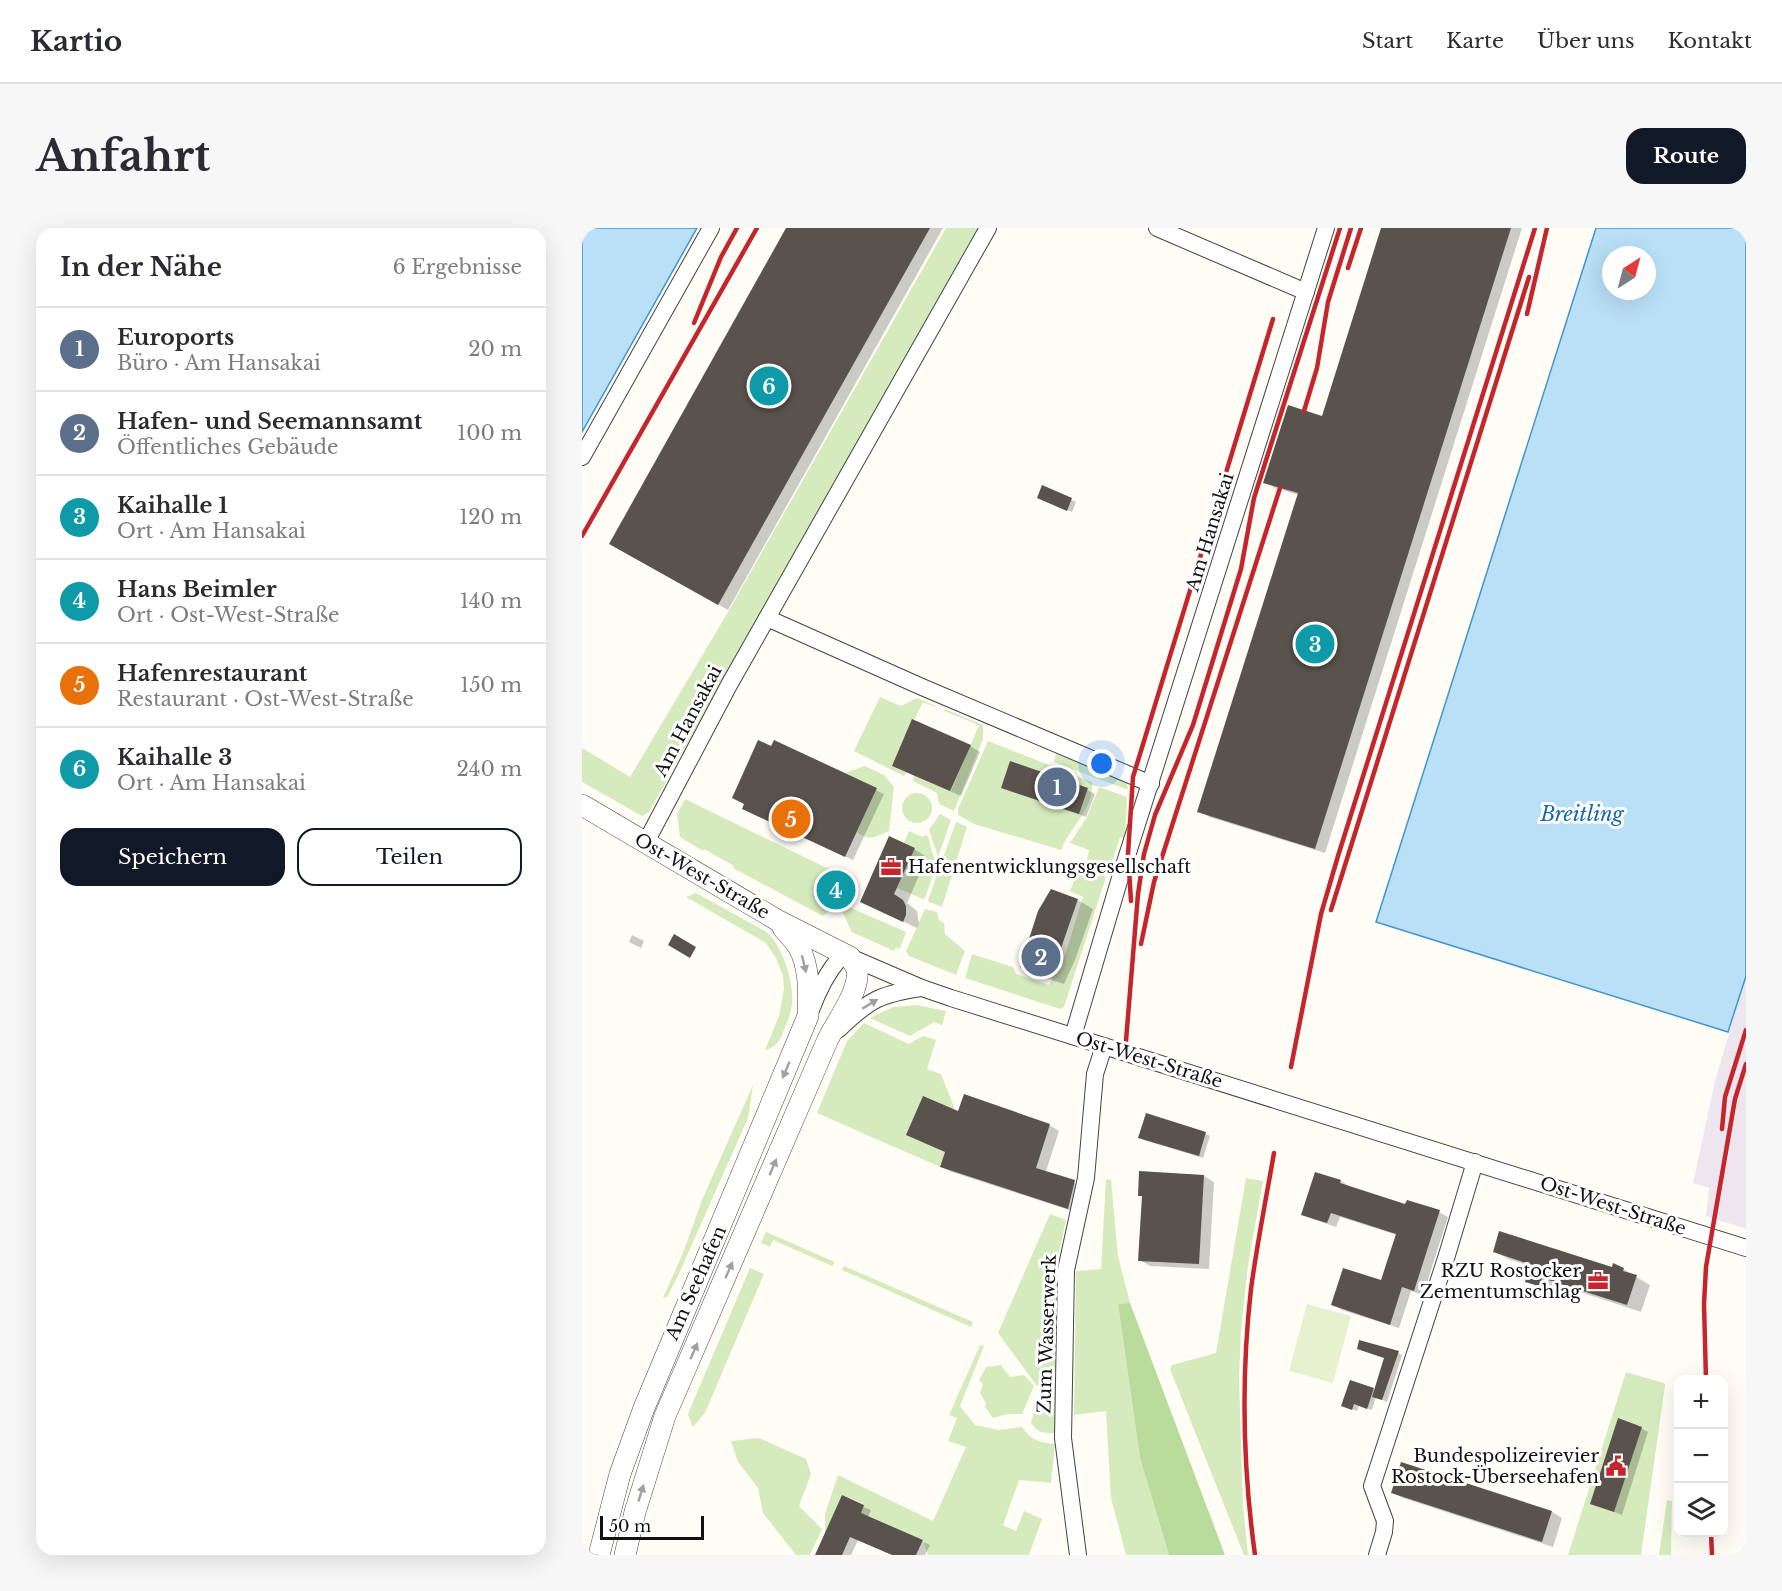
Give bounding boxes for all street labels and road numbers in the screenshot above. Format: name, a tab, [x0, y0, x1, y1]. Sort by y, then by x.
street label: Am Hansakai	[1181, 470, 1238, 595]
street label: Am Hansakai	[649, 662, 727, 781]
street label: Ost-West-Straße	[631, 828, 773, 924]
street label: Ost-West-Straße	[1073, 1027, 1225, 1093]
street label: Ost-West-Straße	[1537, 1172, 1689, 1240]
street label: Am Seehafen	[661, 1222, 731, 1345]
street label: Zum Wasserwerk	[1033, 1254, 1061, 1414]

